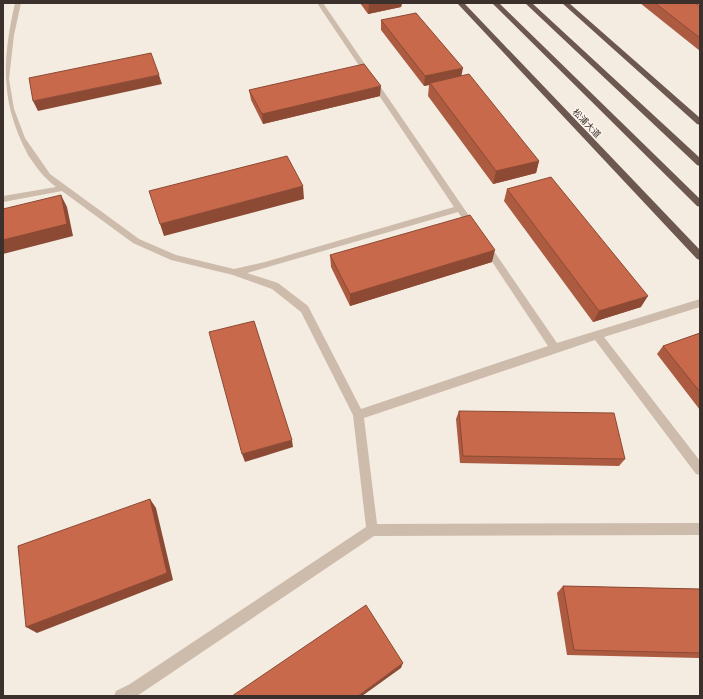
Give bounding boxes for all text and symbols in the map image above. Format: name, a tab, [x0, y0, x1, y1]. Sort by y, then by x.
street label: 松浦大道	[571, 106, 603, 140]

